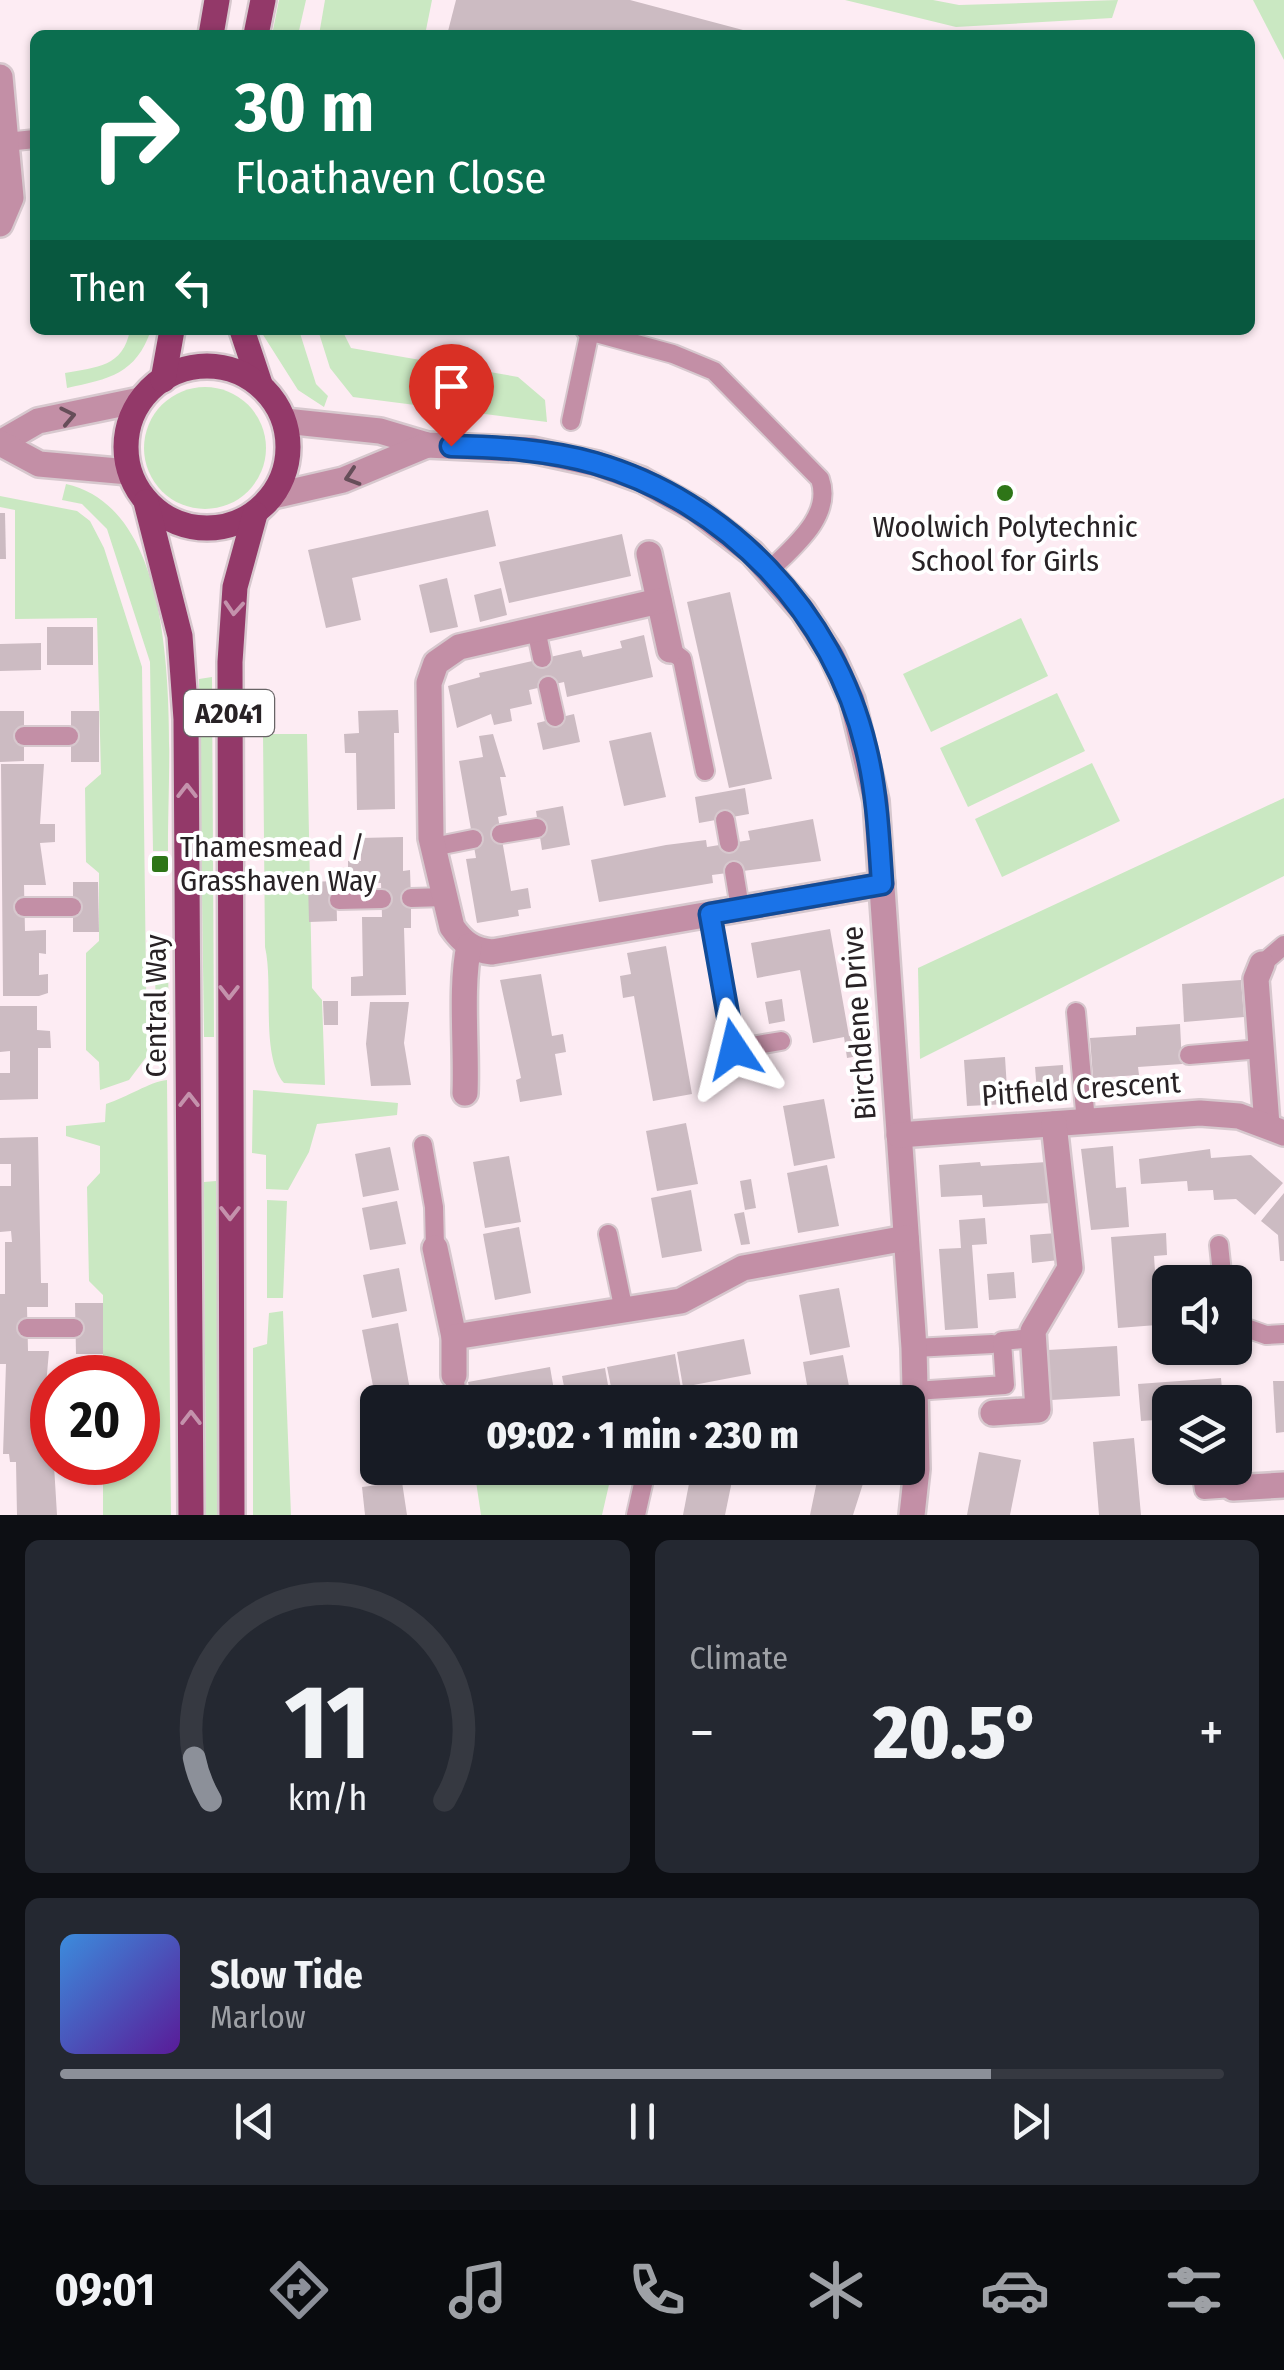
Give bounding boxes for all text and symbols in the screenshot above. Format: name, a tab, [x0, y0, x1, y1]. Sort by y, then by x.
text: 30 m	[235, 66, 374, 150]
icon: right	[70, 70, 200, 200]
text: Floathaven Close	[235, 151, 547, 205]
icon: left	[166, 260, 221, 315]
text: Then	[70, 265, 146, 311]
pin	[409, 344, 494, 447]
icon: arrive	[424, 359, 479, 414]
one-way arrow	[59, 407, 76, 428]
one-way arrow	[344, 465, 361, 485]
marker: Woolwich Polytechnic School for Girls	[994, 482, 1016, 504]
place label: Woolwich Polytechnic School for Girls	[872, 509, 1138, 579]
one-way arrow	[223, 601, 245, 617]
road number: A2041	[184, 690, 274, 736]
one-way arrow	[176, 783, 197, 799]
place label: Thamesmead / Grasshaven Way	[180, 829, 377, 899]
marker: Thamesmead / Grasshaven Way	[149, 853, 171, 875]
street label: Birchdene Drive	[834, 925, 884, 1121]
street label: Central Way	[138, 934, 174, 1078]
one-way arrow	[219, 985, 240, 1001]
position arrow	[682, 997, 786, 1101]
street label: Pitfield Crescent	[980, 1064, 1182, 1114]
one-way arrow	[178, 1091, 200, 1106]
one-way arrow	[219, 1206, 241, 1222]
map controls	[1152, 1265, 1252, 1485]
button: sound	[1152, 1265, 1252, 1365]
speed limit sign: 20	[30, 1355, 160, 1485]
button: layers	[1152, 1385, 1252, 1485]
one-way arrow	[180, 1409, 201, 1425]
text: 09:02 · 1 min · 230 m	[486, 1412, 799, 1458]
text: Climate	[690, 1639, 788, 1677]
text: 11	[284, 1661, 370, 1786]
text: 20.5°	[873, 1688, 1040, 1778]
text: −	[690, 1700, 714, 1766]
text: +	[1199, 1700, 1224, 1766]
text: km/h	[287, 1777, 367, 1819]
text: Slow Tide	[210, 1952, 363, 1998]
text: Marlow	[210, 1998, 306, 2036]
icon: previous	[227, 2094, 282, 2149]
icon: pause	[615, 2094, 670, 2149]
icon: next	[1003, 2094, 1058, 2149]
icon: directions	[264, 2255, 334, 2325]
icon: music	[443, 2255, 513, 2325]
icon: phone	[622, 2255, 692, 2325]
icon: climate	[801, 2255, 871, 2325]
icon: car	[980, 2255, 1050, 2325]
icon: filters	[1159, 2255, 1229, 2325]
text: 09:01	[55, 2263, 155, 2317]

